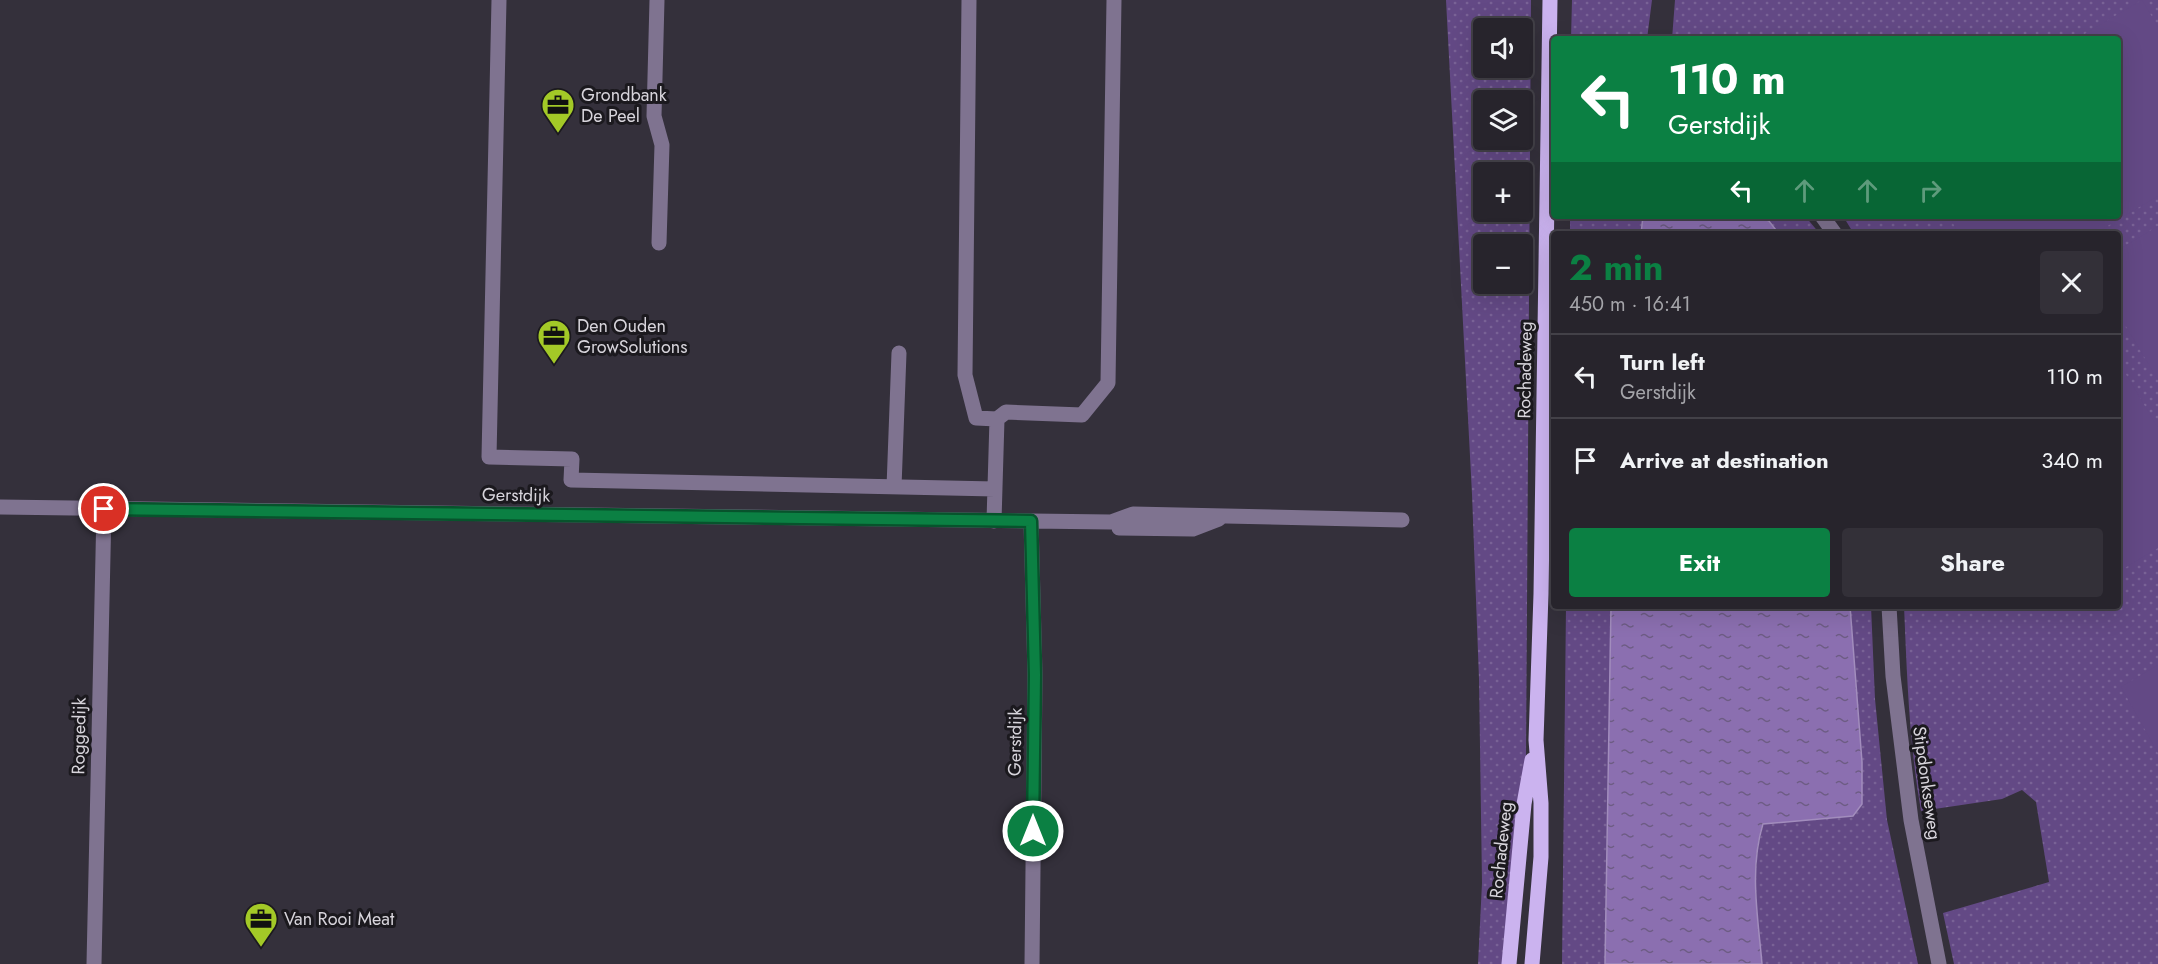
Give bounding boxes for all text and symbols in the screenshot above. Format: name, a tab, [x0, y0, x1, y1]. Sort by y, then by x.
map controls	[1473, 18, 1533, 294]
button: sound	[1473, 18, 1533, 78]
text: 110 m	[1668, 49, 1786, 110]
icon: left	[1569, 60, 1647, 138]
place label: Grondbank De Peel	[581, 82, 667, 129]
office icon: Grondbank De Peel	[540, 87, 576, 134]
button: layers	[1473, 90, 1533, 150]
text: Gerstdijk	[1668, 105, 1771, 144]
button: +	[1473, 162, 1533, 222]
icon: left	[1725, 174, 1758, 207]
icon: ahead	[1788, 174, 1821, 207]
icon: ahead	[1851, 174, 1884, 207]
icon: right	[1914, 174, 1947, 207]
button: −	[1473, 234, 1533, 294]
text: 2 min	[1569, 241, 1664, 293]
button: close	[2040, 251, 2103, 314]
text: 450 m · 16:41	[1569, 290, 1691, 319]
place label: Den Ouden GrowSolutions	[577, 313, 687, 360]
office icon: Den Ouden GrowSolutions	[536, 318, 572, 365]
street label: Rochadeweg	[1511, 321, 1539, 419]
text: Turn left	[1620, 346, 1705, 378]
icon: left	[1569, 360, 1602, 393]
text: 110 m	[2046, 360, 2103, 392]
text: Gerstdijk	[1620, 378, 1696, 407]
icon: arrive	[1569, 444, 1602, 477]
text: Arrive at destination	[1620, 444, 1829, 476]
text: 340 m	[2041, 444, 2103, 476]
street label: Gerstdijk	[482, 481, 550, 509]
pin	[78, 483, 129, 534]
icon: arrive	[87, 492, 120, 525]
button: Exit	[1569, 528, 1830, 597]
button: Share	[1842, 528, 2103, 597]
street label: Roggedijk	[65, 697, 93, 775]
street label: Gerstdijk	[1001, 708, 1029, 776]
street label: Stipdonkseweg	[1906, 725, 1948, 841]
position arrow	[1001, 799, 1065, 863]
street label: Rochadeweg	[1483, 800, 1519, 900]
office icon: Van Rooi Meat	[243, 901, 279, 948]
place label: Van Rooi Meat	[284, 906, 395, 932]

